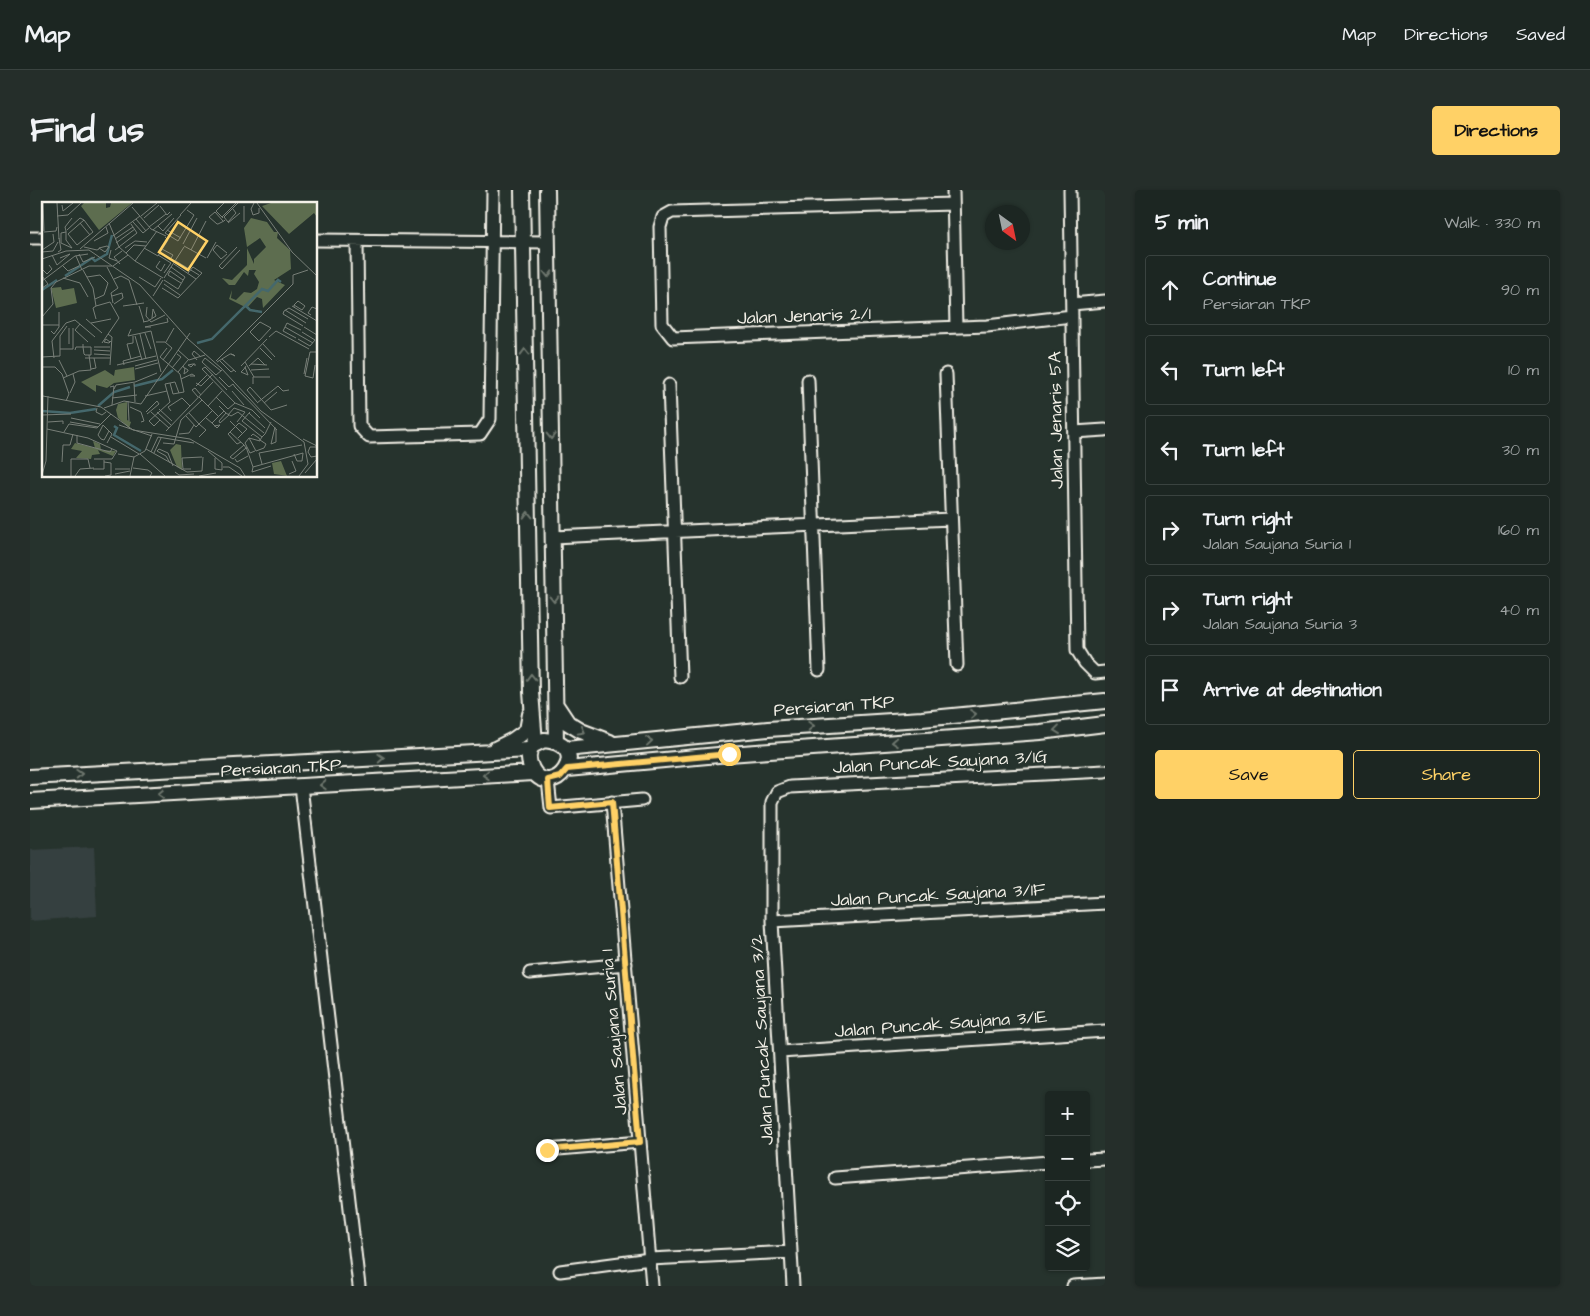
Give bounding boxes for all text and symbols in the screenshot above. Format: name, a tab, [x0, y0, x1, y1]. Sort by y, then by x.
text: Map	[25, 18, 70, 52]
text: Map	[1342, 22, 1376, 47]
text: Directions	[1404, 22, 1488, 47]
text: Saved	[1516, 22, 1565, 47]
text: Find us	[30, 106, 144, 155]
button: Directions	[1432, 106, 1560, 155]
inset map	[42, 202, 318, 478]
north arrow	[985, 205, 1030, 250]
text: 5 min	[1155, 208, 1208, 237]
text: Walk · 330 m	[1444, 212, 1540, 234]
text: Continue	[1203, 266, 1277, 293]
one-way arrow	[543, 270, 553, 278]
icon: ahead	[1156, 276, 1184, 304]
text: 90 m	[1501, 279, 1539, 301]
text: Persiaran TKP	[1203, 293, 1311, 315]
street label: Jalan Jenaris 2/1	[737, 301, 871, 331]
one-way arrow	[520, 348, 530, 356]
street label: Jalan Jenaris 5A	[1042, 351, 1070, 489]
icon: left	[1156, 356, 1184, 384]
text: Turn left	[1203, 357, 1284, 384]
text: 10 m	[1508, 359, 1539, 381]
one-way arrow	[546, 432, 556, 440]
icon: left	[1156, 436, 1184, 464]
text: Turn left	[1203, 437, 1284, 464]
text: 30 m	[1502, 439, 1539, 461]
text: Turn right	[1203, 506, 1292, 533]
one-way arrow	[523, 511, 533, 518]
icon: right	[1156, 516, 1184, 544]
text: 160 m	[1498, 519, 1539, 541]
text: Jalan Saujana Suria 1	[1203, 533, 1351, 555]
text: Turn right	[1203, 586, 1292, 613]
one-way arrow	[549, 595, 559, 603]
icon: right	[1156, 596, 1184, 624]
text: 40 m	[1499, 599, 1539, 621]
text: Jalan Saujana Suria 3	[1203, 613, 1357, 635]
one-way arrow	[526, 673, 536, 681]
icon: arrive	[1156, 676, 1184, 704]
text: Arrive at destination	[1203, 677, 1382, 704]
street label: Persiaran TKP	[773, 689, 896, 723]
one-way arrow	[969, 709, 977, 720]
one-way arrow	[807, 720, 815, 731]
one-way arrow	[1052, 724, 1060, 735]
one-way arrow	[576, 725, 585, 735]
one-way arrow	[646, 736, 654, 747]
one-way arrow	[890, 737, 898, 748]
route start	[718, 743, 741, 766]
street label: Jalan Puncak Saujana 3/1G	[832, 744, 1049, 780]
button: Save	[1155, 750, 1343, 799]
button: Share	[1353, 750, 1540, 799]
street label: Persiaran TKP	[220, 752, 343, 784]
one-way arrow	[377, 752, 385, 763]
one-way arrow	[75, 769, 83, 780]
one-way arrow	[481, 770, 489, 781]
one-way arrow	[319, 779, 327, 790]
one-way arrow	[157, 788, 165, 799]
street label: Jalan Puncak Saujana 3/1F	[830, 877, 1047, 913]
street label: Jalan Puncak Saujana 3/2	[744, 934, 780, 1146]
street label: Jalan Saujana Suria 1	[594, 948, 634, 1116]
street label: Jalan Puncak Saujana 3/1E	[834, 1004, 1049, 1044]
map controls	[1045, 1091, 1090, 1271]
button: +	[1045, 1091, 1090, 1136]
button: −	[1045, 1136, 1090, 1181]
route end	[536, 1139, 559, 1162]
button: locate	[1045, 1181, 1090, 1226]
button: layers	[1045, 1226, 1090, 1271]

